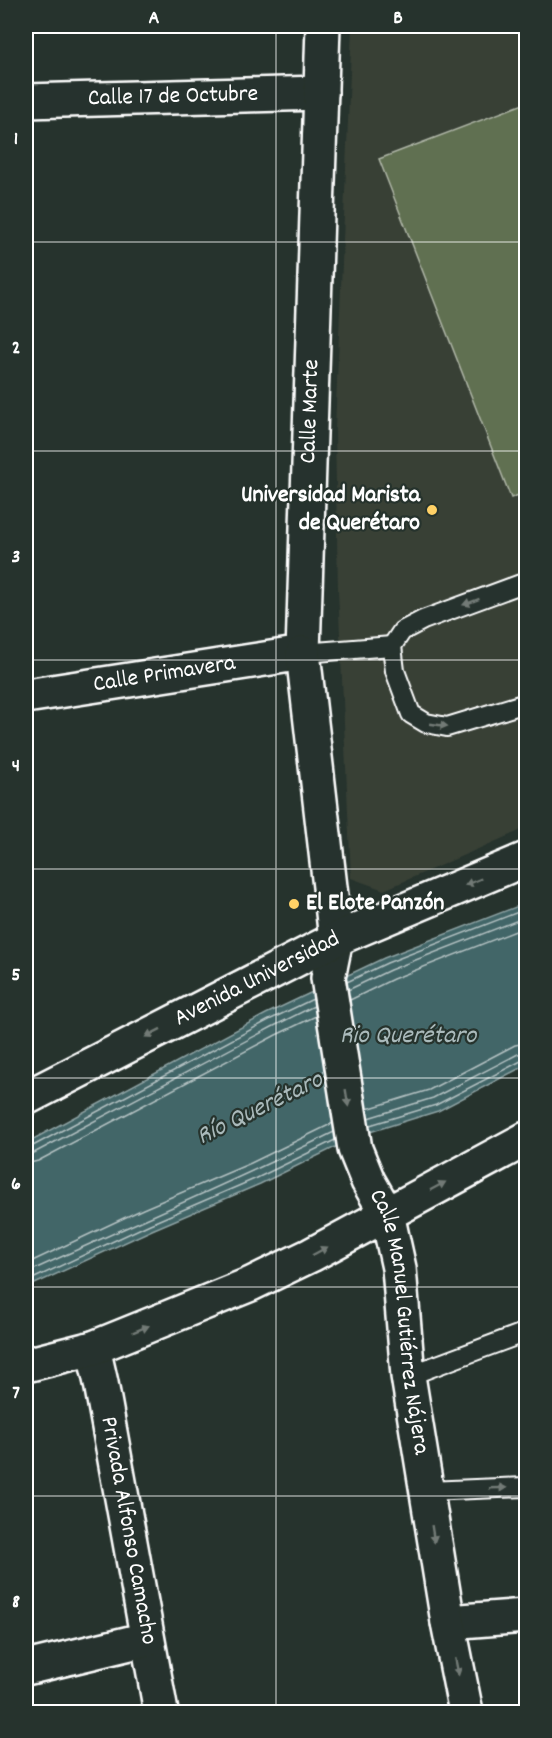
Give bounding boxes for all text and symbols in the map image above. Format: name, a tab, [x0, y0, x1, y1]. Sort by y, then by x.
text: A	[149, 5, 160, 33]
text: B	[393, 5, 403, 33]
street label: Calle 17 de Octubre	[87, 78, 259, 116]
text: 1	[14, 126, 18, 154]
text: 2	[12, 335, 20, 363]
street label: Calle Marte	[292, 359, 329, 464]
place label: Universidad Marista de Querétaro	[241, 479, 421, 541]
marker: Universidad Marista de Querétaro	[425, 503, 439, 517]
text: 3	[12, 544, 20, 572]
one-way arrow	[462, 598, 480, 608]
street label: Calle Primavera	[91, 647, 239, 702]
one-way arrow	[429, 720, 448, 729]
text: 4	[12, 753, 20, 781]
one-way arrow	[463, 877, 481, 887]
place label: El Elote Panzón	[306, 887, 444, 921]
marker: El Elote Panzón	[287, 897, 301, 911]
street label: Avenida Universidad	[169, 923, 346, 1036]
text: 5	[11, 962, 21, 990]
water label: Rio Querétaro	[340, 1018, 478, 1055]
one-way arrow	[144, 1027, 162, 1037]
water label: Río Querétaro	[190, 1062, 331, 1156]
one-way arrow	[342, 1089, 351, 1108]
text: 6	[11, 1171, 21, 1199]
one-way arrow	[430, 1181, 447, 1191]
street label: Calle Manuel Gutiérrez Nájera	[359, 1183, 438, 1458]
one-way arrow	[311, 1246, 328, 1256]
one-way arrow	[132, 1324, 150, 1333]
text: 7	[12, 1380, 20, 1408]
street label: Privada Alfonso Camacho	[90, 1414, 165, 1647]
one-way arrow	[488, 1484, 507, 1493]
one-way arrow	[429, 1525, 438, 1544]
text: 8	[12, 1589, 20, 1617]
one-way arrow	[453, 1658, 462, 1677]

